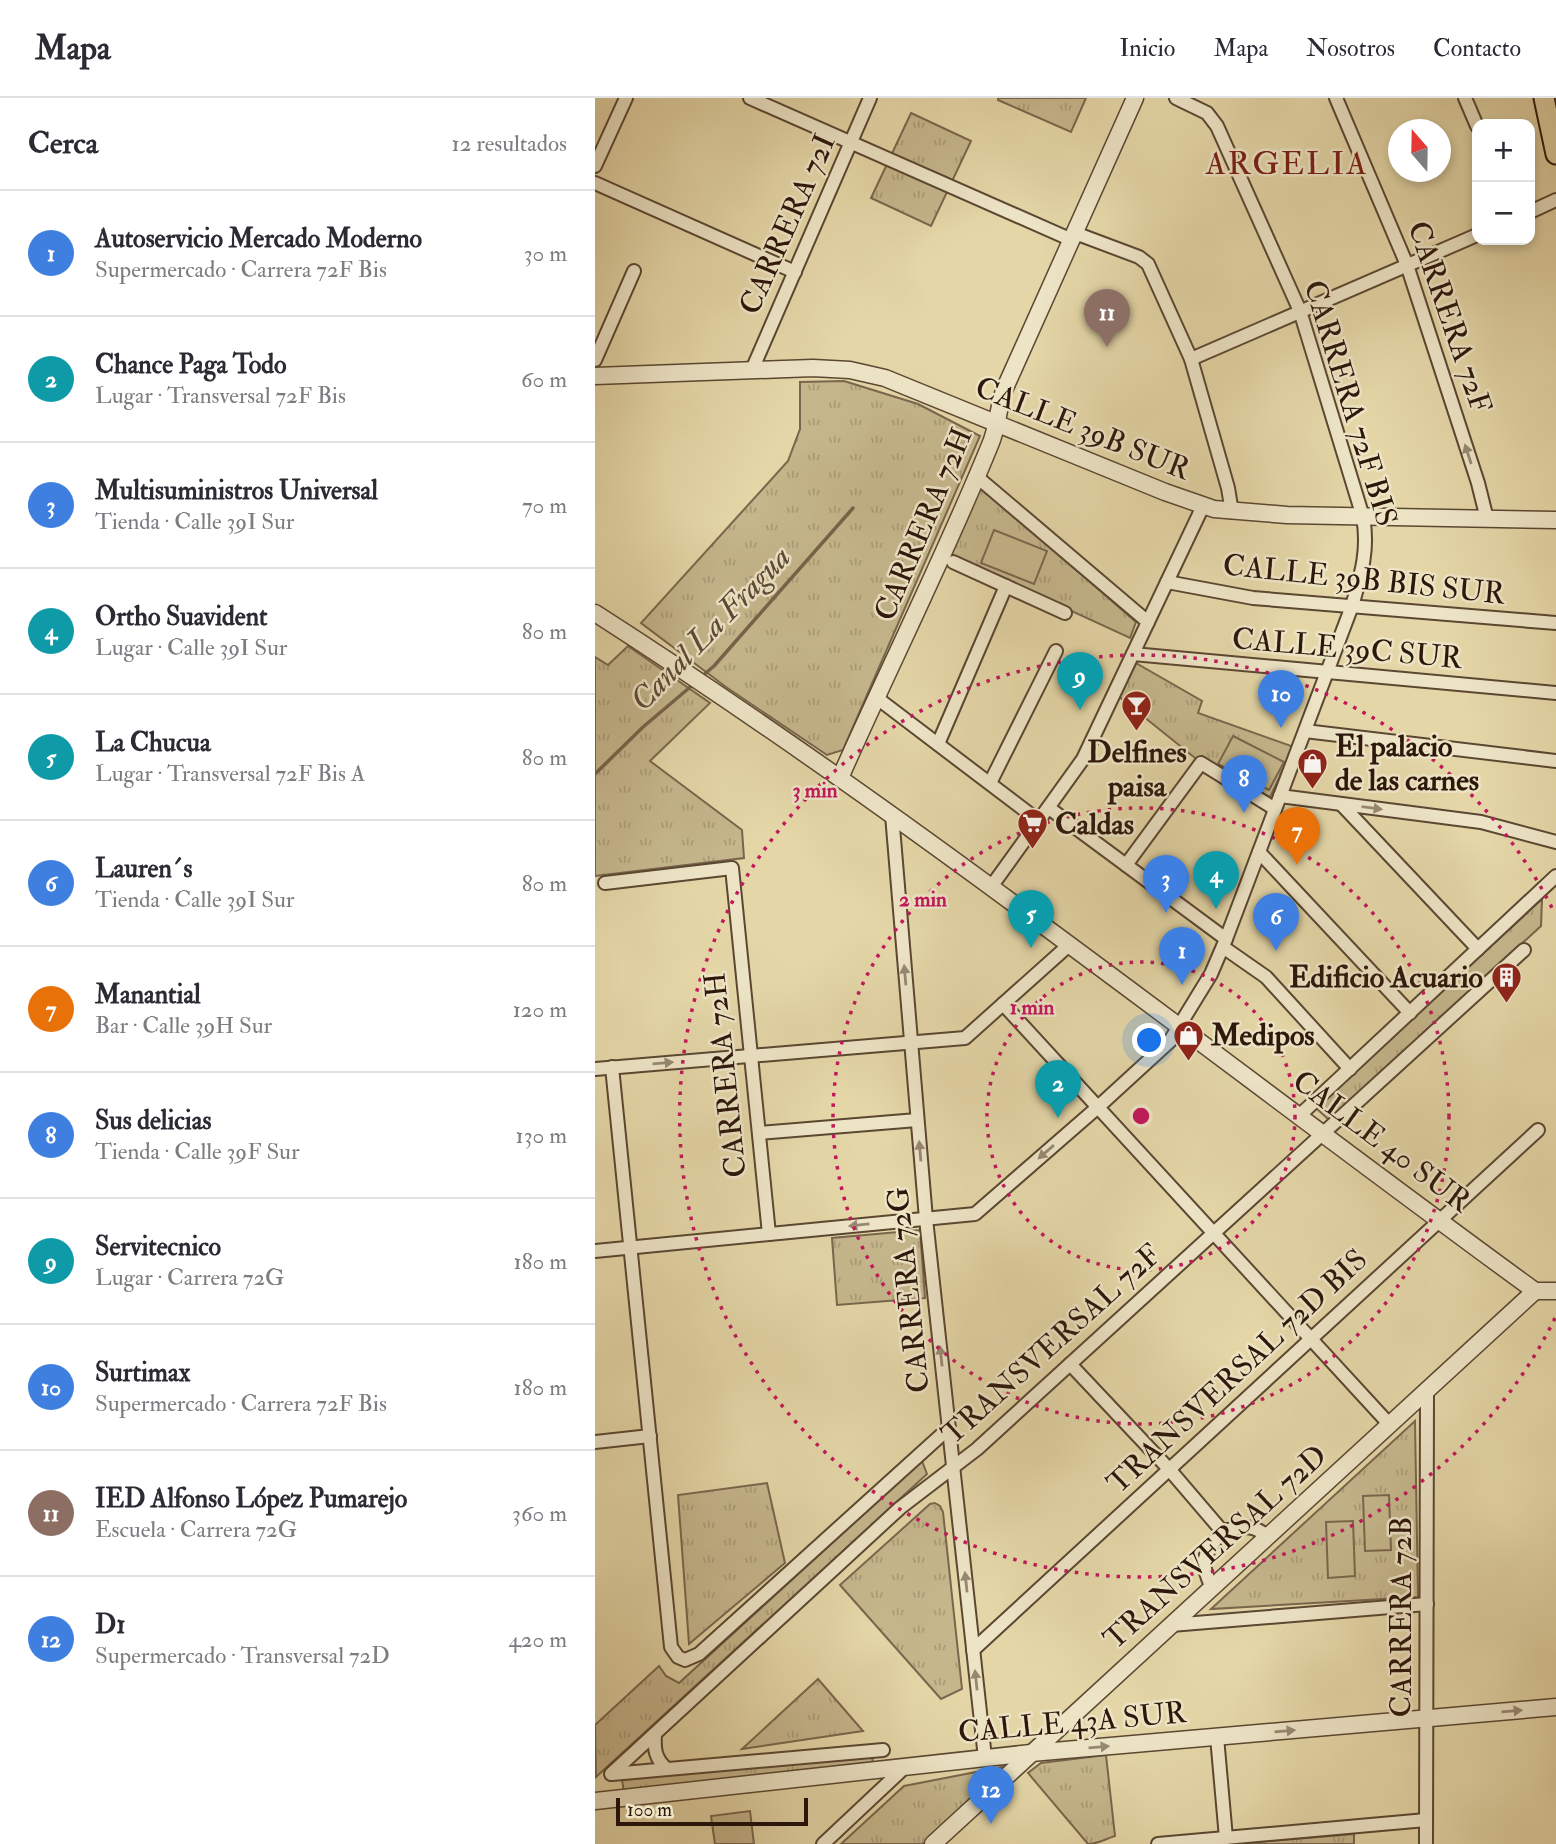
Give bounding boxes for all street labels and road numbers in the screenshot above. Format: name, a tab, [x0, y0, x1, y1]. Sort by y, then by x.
street label: CARRERA 72I	[731, 128, 844, 320]
street label: CARRERA 72F	[1399, 216, 1500, 418]
street label: CARRERA 72F BIS	[1296, 276, 1405, 530]
street label: CALLE 39B SUR	[970, 368, 1197, 489]
street label: CARRERA 72H	[866, 422, 981, 626]
street label: CALLE 39B BIS SUR	[1221, 546, 1508, 613]
street label: CALLE 39C SUR	[1230, 620, 1465, 677]
street label: CARRERA 72H	[696, 971, 755, 1179]
street label: CALLE 40 SUR	[1285, 1062, 1479, 1221]
street label: CARRERA 72G	[879, 1185, 938, 1395]
street label: TRANSVERSAL 72F	[934, 1236, 1169, 1453]
street label: TRANSVERSAL 72D BIS	[1099, 1241, 1375, 1502]
street label: TRANSVERSAL 72D	[1096, 1437, 1335, 1657]
street label: CARRERA 72B	[1383, 1516, 1420, 1718]
street label: CALLE 43A SUR	[956, 1694, 1189, 1751]

